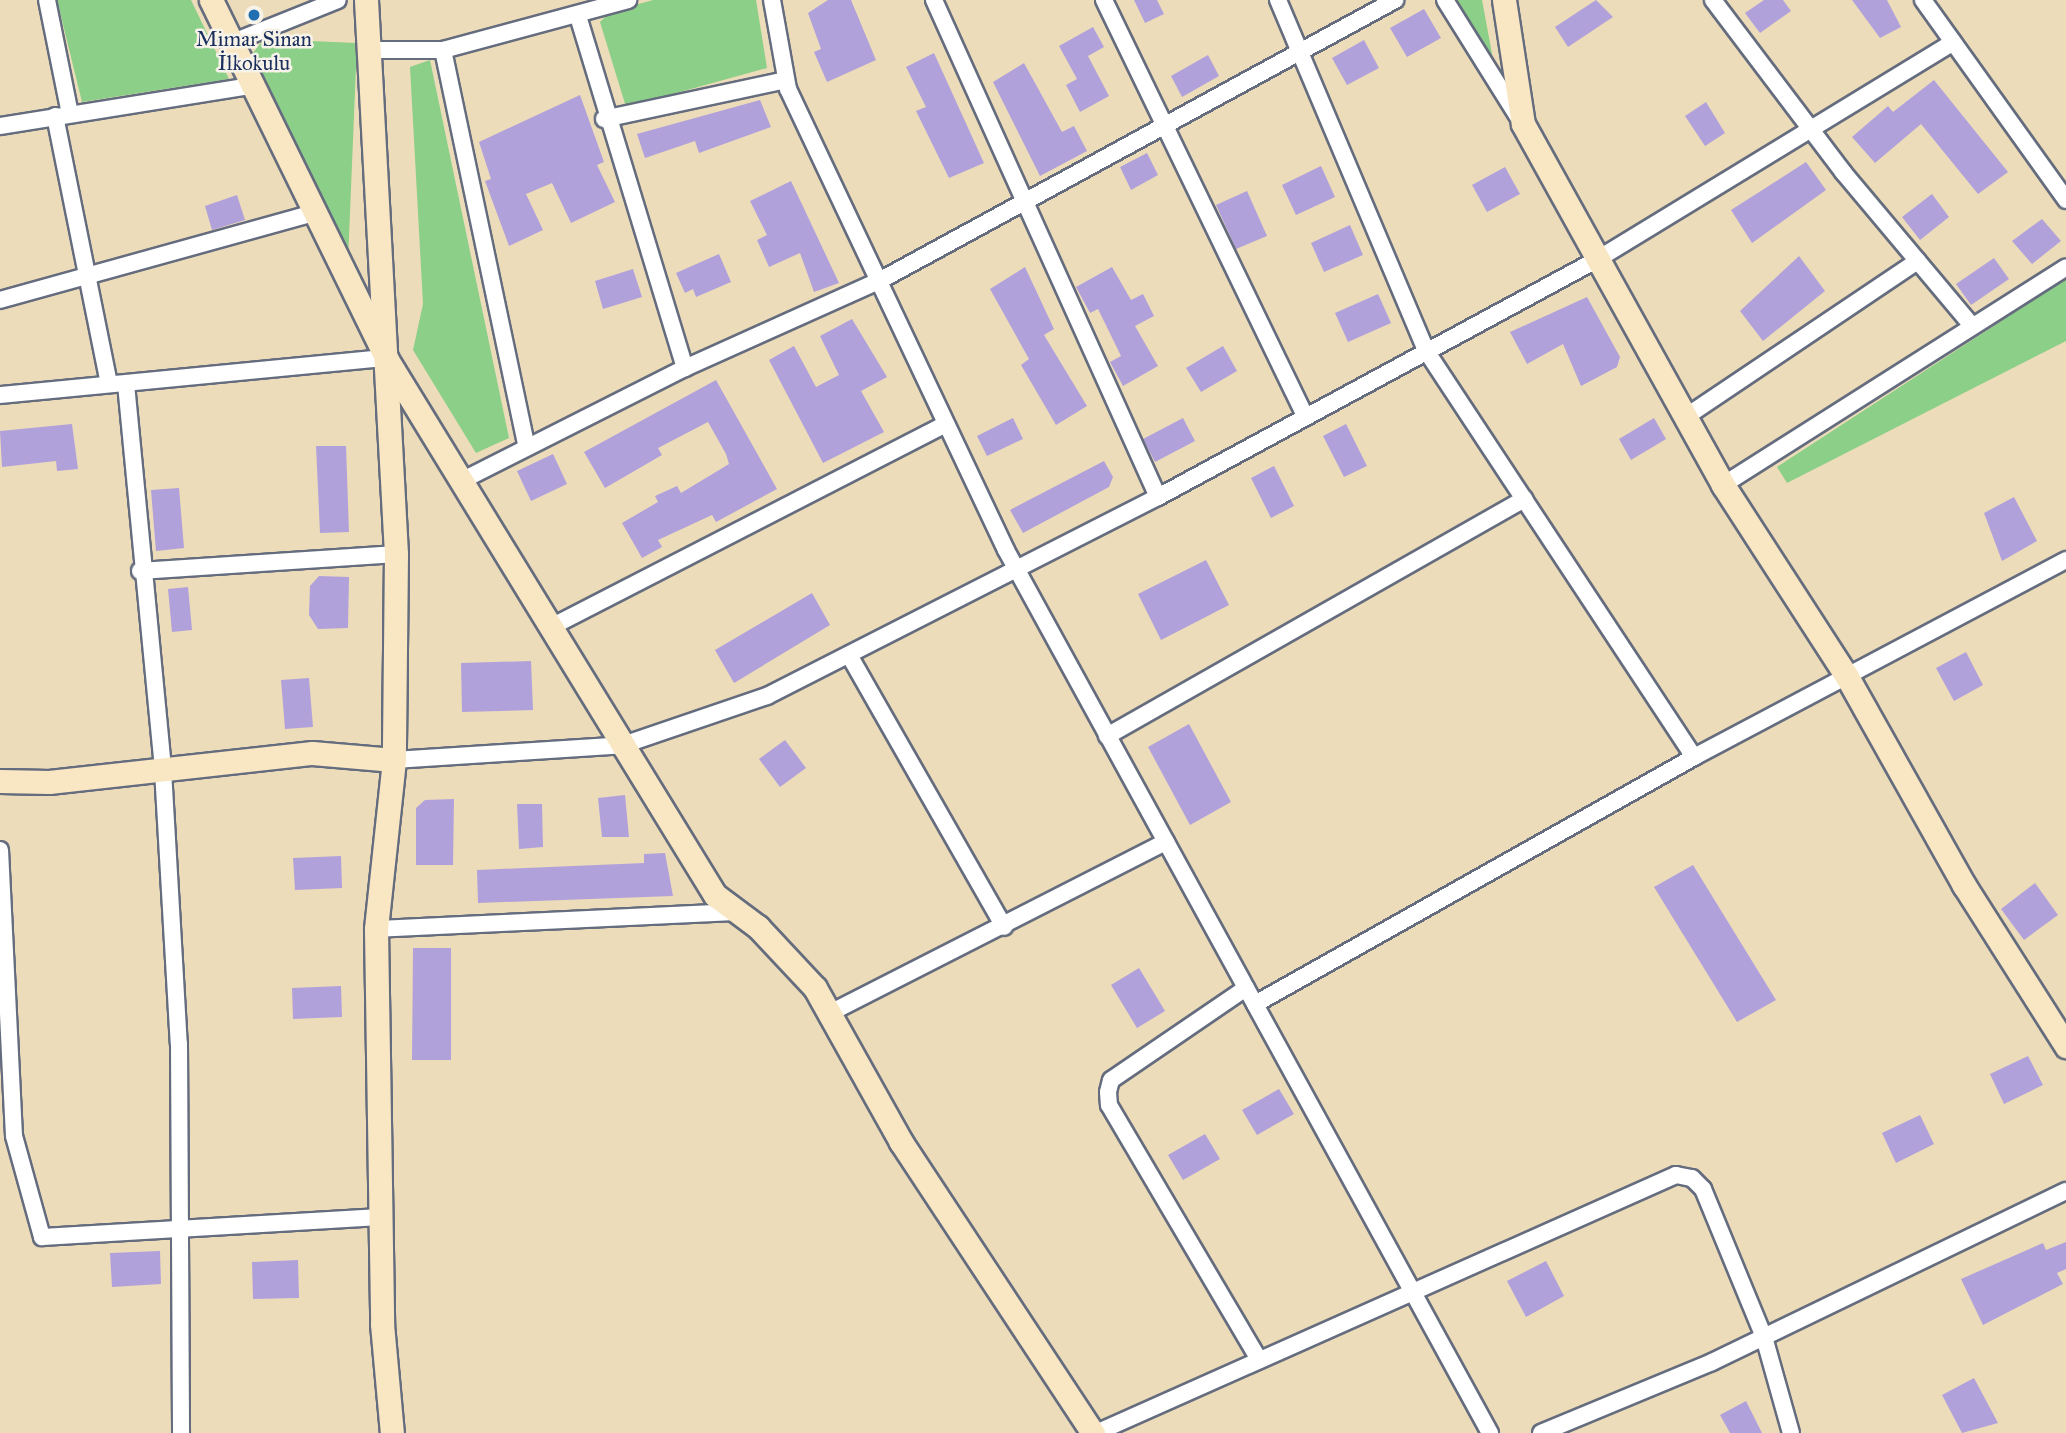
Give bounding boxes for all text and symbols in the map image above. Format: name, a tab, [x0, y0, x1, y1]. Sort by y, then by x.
marker: Mimar Sinan İlkokulu	[246, 7, 262, 23]
place label: Mimar Sinan İlkokulu	[196, 26, 312, 76]

